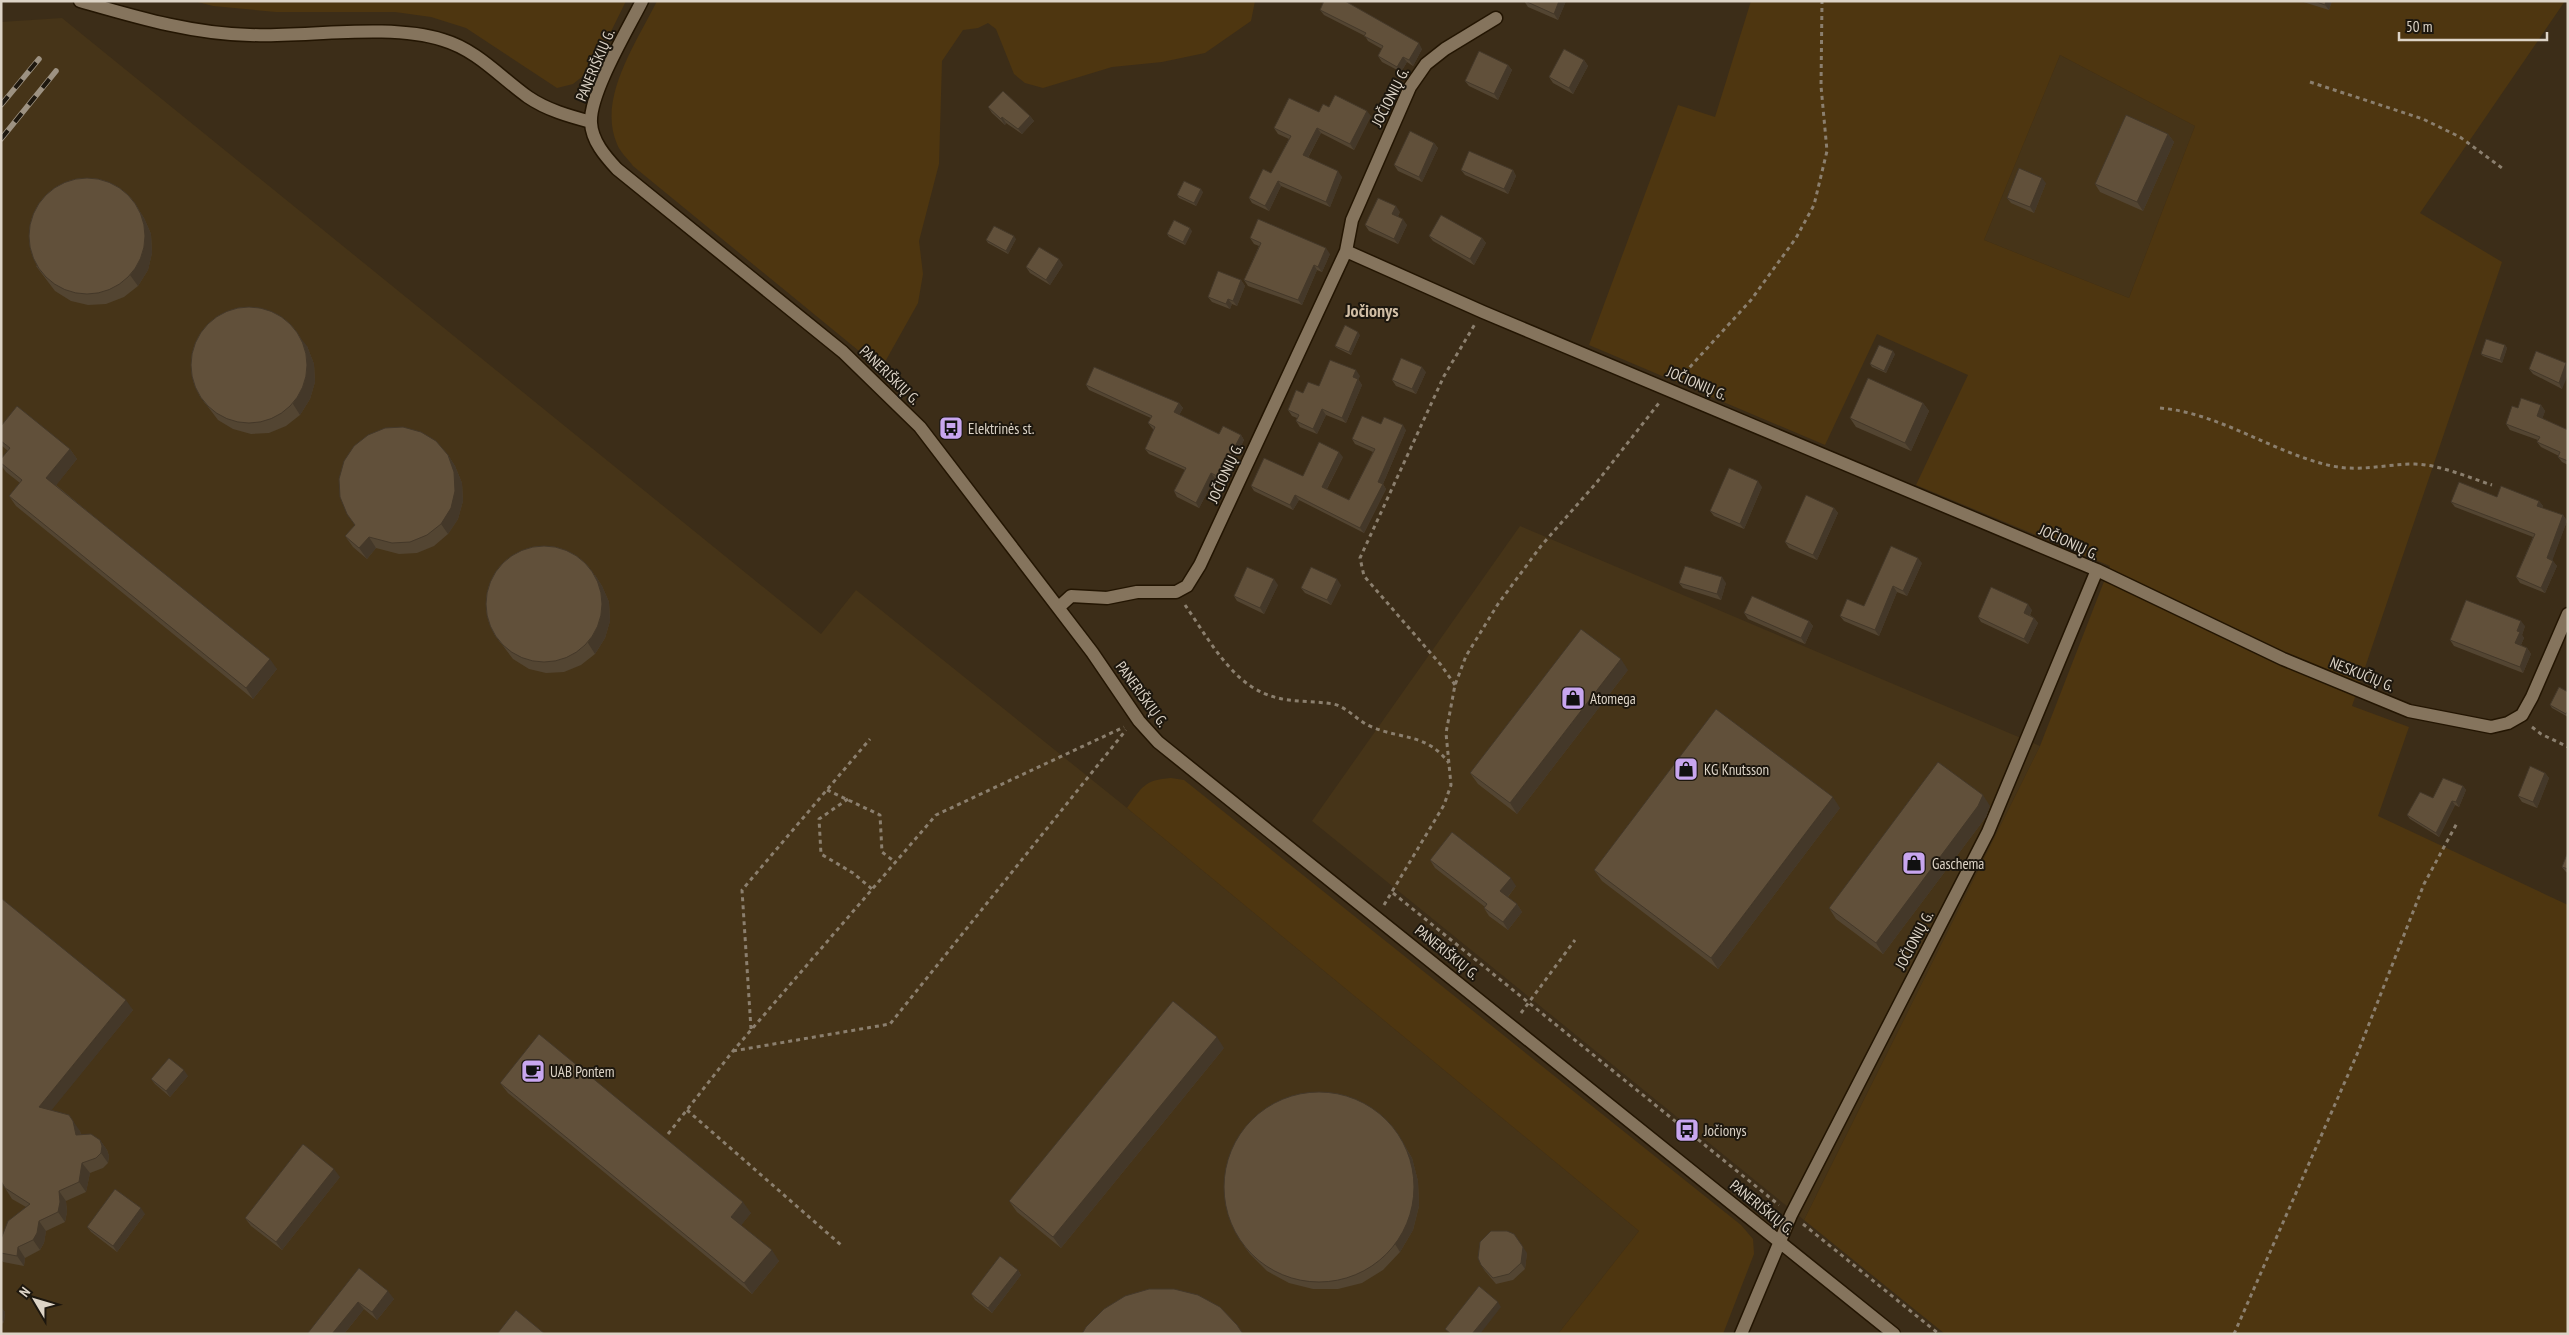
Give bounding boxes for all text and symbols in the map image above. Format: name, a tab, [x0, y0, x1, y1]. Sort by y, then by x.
scale bar	[2399, 10, 2546, 42]
text: 50 m	[2406, 17, 2432, 36]
street label: PANERIŠKIŲ G.	[571, 26, 619, 104]
street label: JOČIONIŲ G.	[1367, 64, 1413, 130]
district label: Jočionys	[1344, 299, 1399, 322]
street label: PANERIŠKIŲ G.	[856, 342, 924, 409]
street label: JOČIONIŲ G.	[1663, 362, 1730, 404]
bus stop icon: Elektrinės st.	[938, 415, 964, 441]
place label: Elektrinės st.	[968, 419, 1035, 438]
street label: JOČIONIŲ G.	[1203, 440, 1247, 506]
street label: JOČIONIŲ G.	[2036, 520, 2102, 564]
street label: NESKUČIŲ G.	[2327, 653, 2397, 696]
street label: PANERIŠKIŲ G.	[1112, 657, 1172, 731]
shop icon: Atomega	[1560, 685, 1586, 711]
place label: Atomega	[1590, 689, 1636, 708]
shop icon: KG Knutsson	[1673, 756, 1699, 782]
place label: KG Knutsson	[1704, 760, 1769, 779]
shop icon: Gaschema	[1901, 850, 1927, 876]
place label: Gaschema	[1932, 854, 1984, 873]
street label: JOČIONIŲ G.	[1890, 907, 1937, 973]
street label: PANERIŠKIŲ G.	[1411, 921, 1483, 984]
cafe icon: UAB Pontem	[520, 1058, 546, 1084]
place label: UAB Pontem	[550, 1062, 615, 1081]
bus stop icon: Jočionys	[1674, 1117, 1700, 1143]
place label: Jočionys	[1703, 1121, 1746, 1140]
street label: PANERIŠKIŲ G.	[1726, 1176, 1798, 1239]
north arrow	[10, 1275, 60, 1325]
text: N	[15, 1283, 34, 1301]

